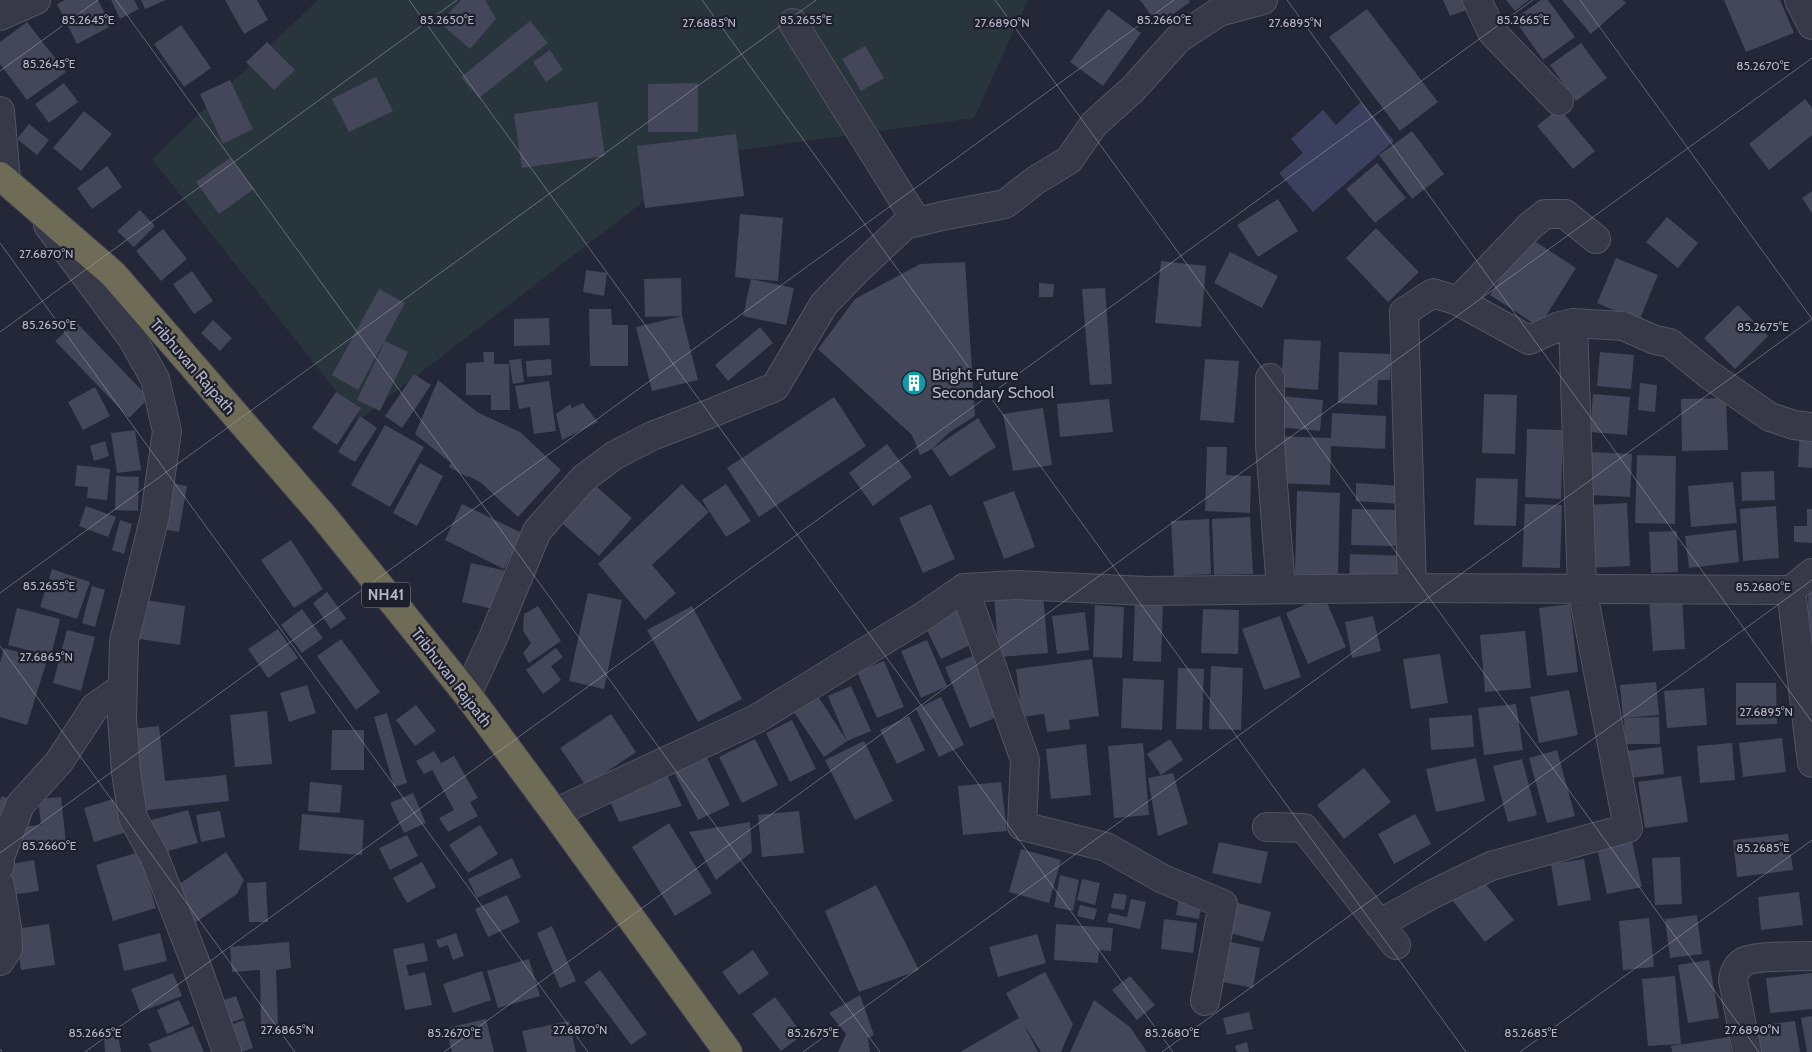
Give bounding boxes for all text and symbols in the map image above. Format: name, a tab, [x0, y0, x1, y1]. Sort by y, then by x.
text: 85.2645°E	[62, 12, 115, 27]
text: 85.2650°E	[420, 12, 475, 27]
text: 85.2655°E	[780, 12, 833, 27]
text: 85.2660°E	[1137, 12, 1192, 27]
text: 85.2665°E	[1497, 12, 1550, 27]
text: 27.6885°N	[682, 15, 736, 30]
text: 27.6890°N	[974, 15, 1030, 30]
text: 27.6895°N	[1268, 15, 1322, 30]
text: 85.2645°E	[23, 56, 76, 71]
text: 85.2670°E	[1736, 58, 1790, 73]
text: 27.6870°N	[19, 246, 73, 261]
street label: Tribhuvan Rajpath	[146, 315, 239, 418]
text: 85.2650°E	[22, 317, 77, 332]
text: 85.2675°E	[1737, 319, 1789, 334]
place label: Bright Future Secondary School	[932, 365, 1055, 402]
building icon: Bright Future Secondary School	[901, 370, 927, 396]
text: 85.2655°E	[23, 578, 76, 593]
text: 85.2680°E	[1735, 579, 1791, 594]
road number: NH41	[362, 582, 410, 608]
street label: Tribhuvan Rajpath	[407, 624, 496, 731]
text: 27.6865°N	[19, 649, 73, 664]
text: 27.6895°N	[1739, 704, 1793, 719]
text: 85.2660°E	[22, 838, 77, 853]
text: 85.2685°E	[1736, 840, 1790, 855]
text: 27.6865°N	[260, 1022, 314, 1037]
text: 27.6870°N	[553, 1022, 607, 1037]
text: 27.6890°N	[1724, 1022, 1780, 1037]
text: 85.2665°E	[69, 1025, 122, 1040]
text: 85.2670°E	[427, 1025, 481, 1040]
text: 85.2675°E	[787, 1025, 839, 1040]
text: 85.2680°E	[1144, 1025, 1200, 1040]
text: 85.2685°E	[1504, 1025, 1558, 1040]

